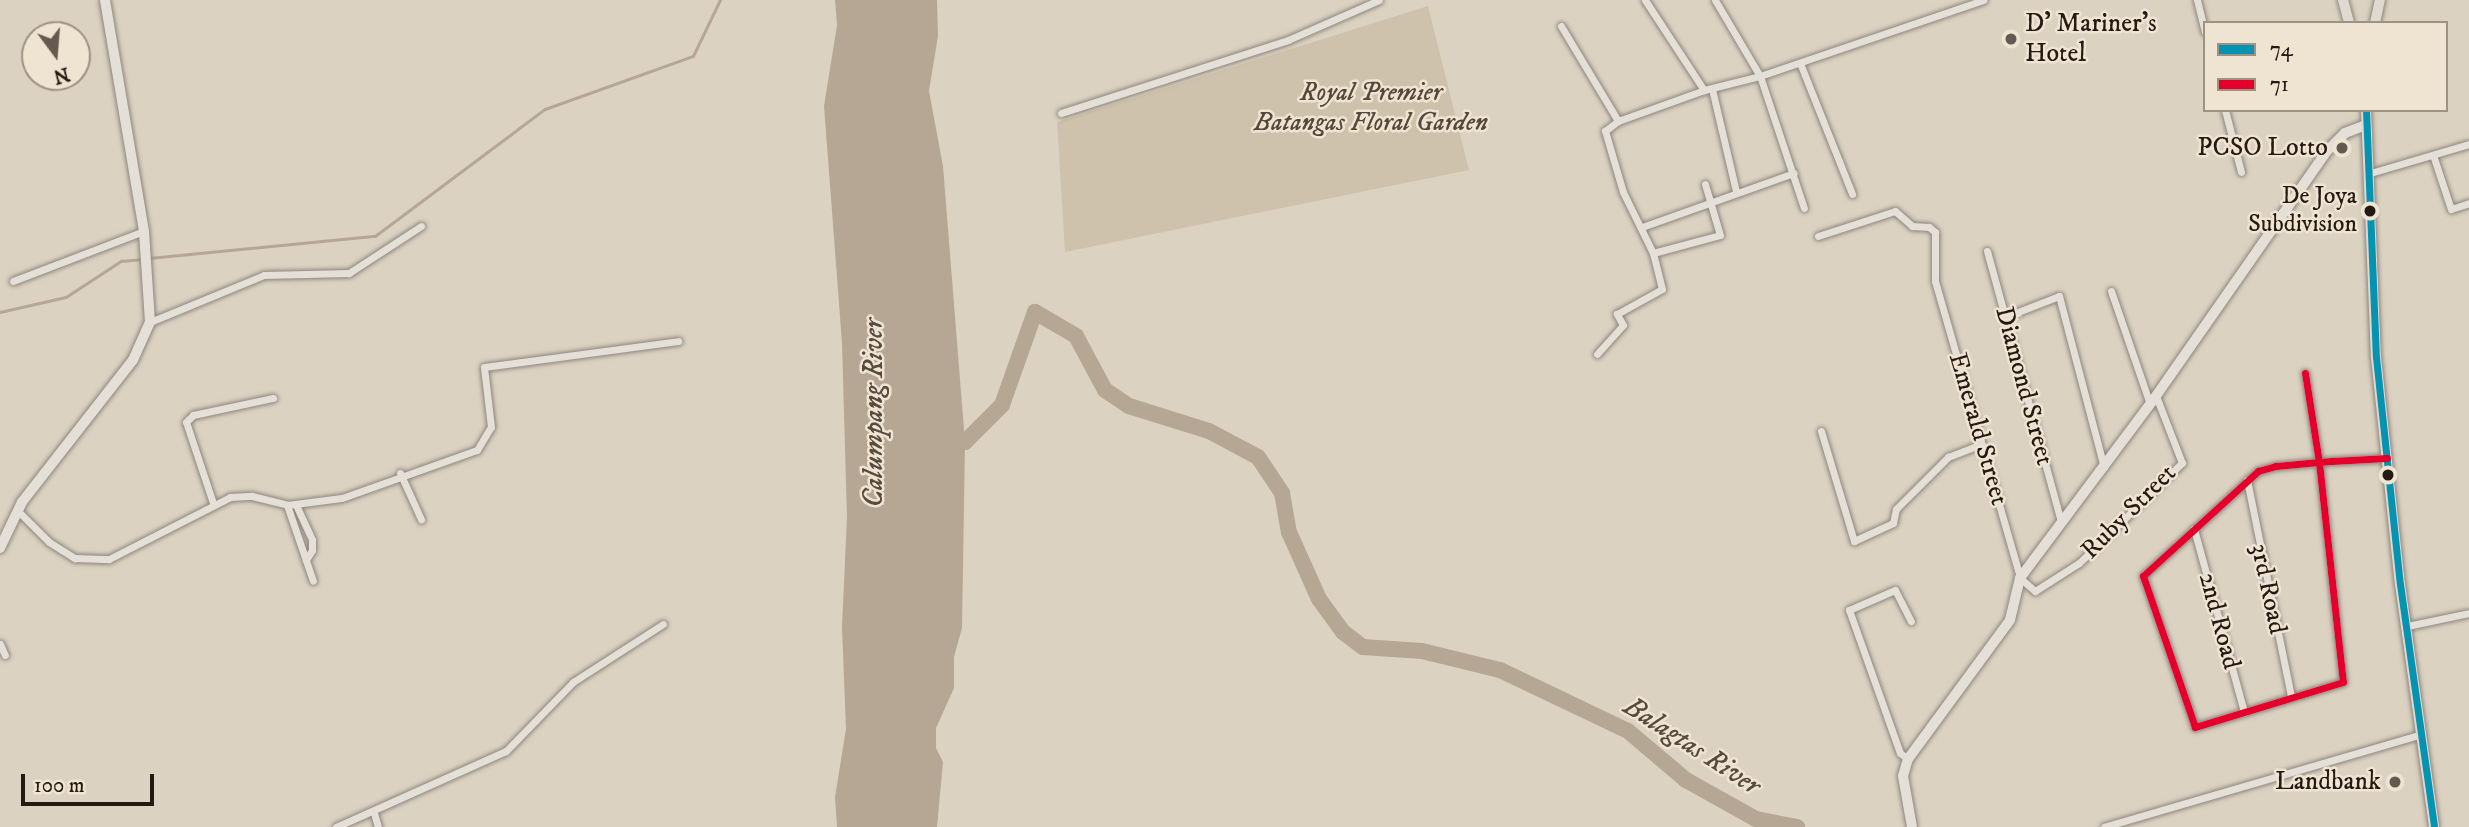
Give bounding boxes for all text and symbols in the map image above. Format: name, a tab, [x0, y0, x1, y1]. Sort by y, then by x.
place label: D' Mariner's Hotel	[2025, 8, 2157, 70]
north arrow	[21, 21, 91, 91]
legend	[2203, 21, 2448, 112]
marker: D' Mariner's Hotel	[2003, 31, 2019, 47]
text: 74	[2270, 37, 2293, 63]
text: N	[51, 62, 72, 88]
text: 71	[2270, 72, 2289, 98]
park label: Royal Premier Batangas Floral Garden	[1254, 77, 1488, 138]
place label: PCSO Lotto	[2197, 132, 2328, 164]
marker: PCSO Lotto	[2334, 140, 2350, 156]
place label: De Joya Subdivision	[2248, 183, 2357, 239]
marker: De Joya Subdivision	[2363, 204, 2377, 218]
street label: Diamond Street	[1988, 303, 2060, 469]
water label: Calumpang River	[857, 319, 891, 507]
street label: Emerald Street	[1941, 349, 2015, 509]
street label: Ruby Street	[2075, 458, 2183, 566]
unlabelled marker	[2381, 468, 2395, 482]
street label: 3rd Road	[2243, 541, 2293, 637]
street label: 2nd Road	[2191, 569, 2247, 673]
water label: Balagtas River	[1617, 689, 1767, 803]
scale bar	[24, 760, 158, 804]
place label: Landbank	[2275, 766, 2381, 798]
text: 100 m	[34, 773, 85, 799]
marker: Landbank	[2387, 774, 2403, 790]

